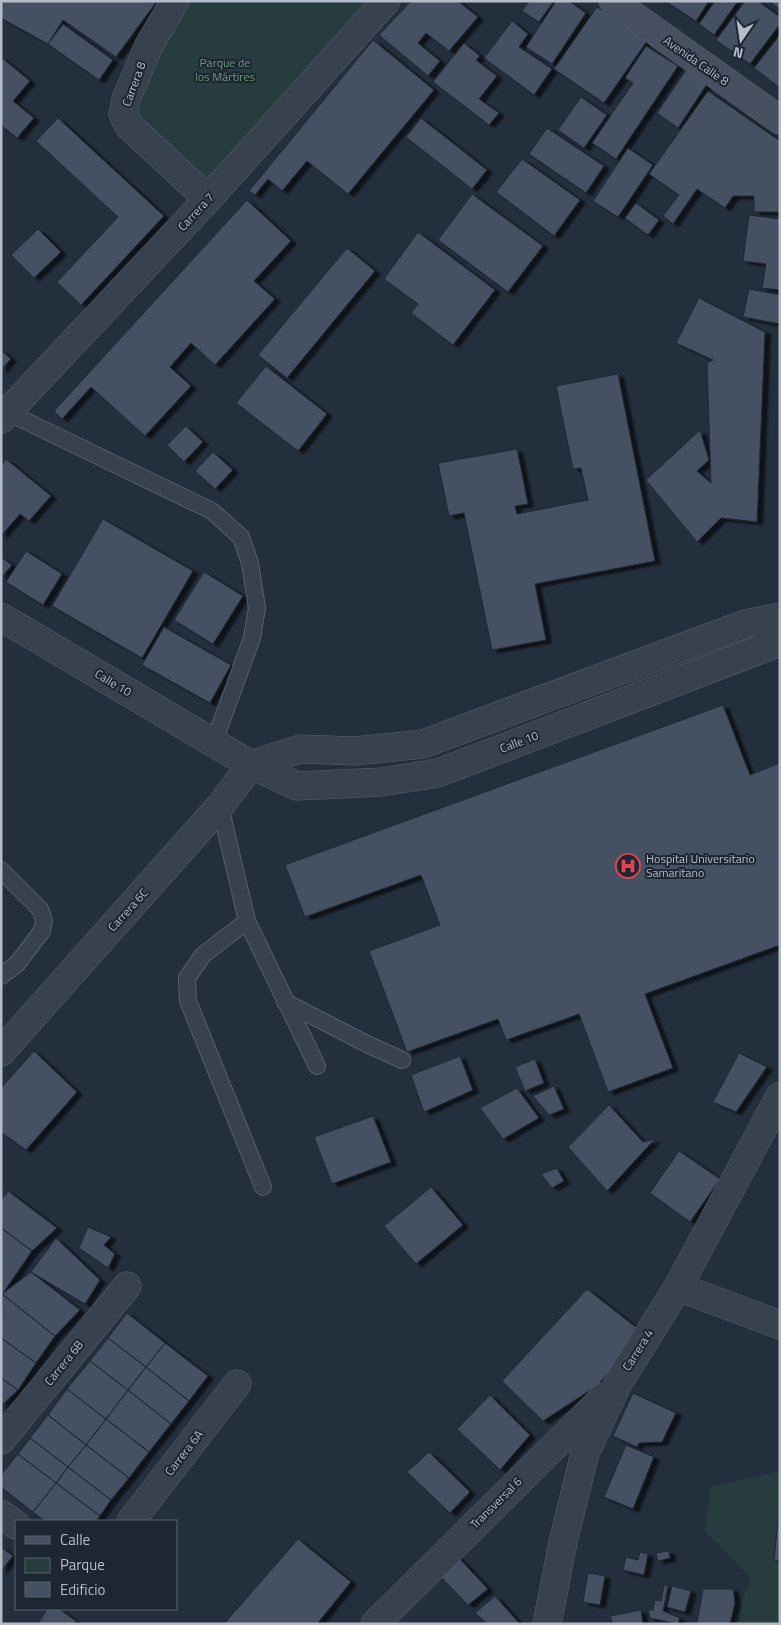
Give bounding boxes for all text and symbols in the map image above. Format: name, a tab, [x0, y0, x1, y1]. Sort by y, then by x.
north arrow	[716, 15, 766, 65]
street label: Avenida Calle 8	[660, 31, 733, 90]
text: N	[731, 42, 745, 64]
park label: Parque de los Mártires	[195, 53, 255, 86]
street label: Carrera 8	[117, 59, 150, 109]
street label: Carrera 7	[173, 188, 218, 235]
street label: Calle 10	[91, 664, 136, 701]
street label: Calle 10	[497, 725, 541, 758]
place label: Hospital Universitario Samaritano	[646, 849, 755, 882]
hospital icon: Hospital Universitario Samaritano	[615, 853, 641, 879]
street label: Carrera 6C	[103, 883, 153, 936]
street label: Carrera 4	[617, 1325, 658, 1374]
street label: Carrera 6B	[39, 1336, 88, 1390]
street label: Carrera 6A	[160, 1426, 208, 1480]
street label: Transversal 6	[465, 1472, 526, 1533]
legend	[15, 1520, 178, 1610]
text: Calle	[60, 1528, 90, 1551]
text: Parque	[60, 1553, 105, 1576]
text: Edificio	[60, 1578, 105, 1601]

